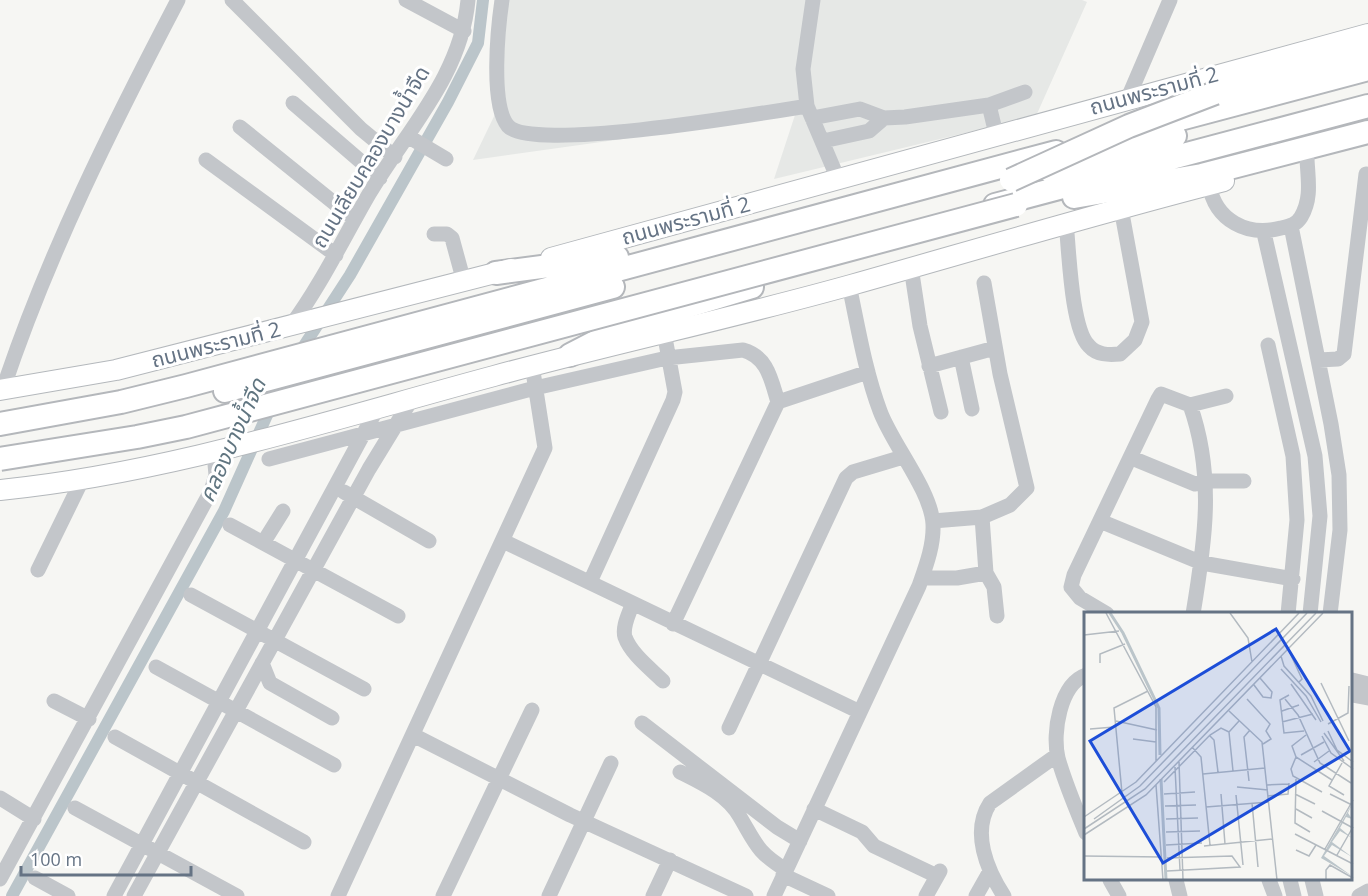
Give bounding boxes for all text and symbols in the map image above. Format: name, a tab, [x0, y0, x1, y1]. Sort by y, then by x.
street label: ถนนพระรามที่ 2	[1086, 59, 1221, 121]
street label: ถนนเลียบคลองบางน้ำจืด	[305, 60, 436, 253]
street label: ถนนพระรามที่ 2	[618, 189, 753, 251]
street label: ถนนพระรามที่ 2	[148, 314, 283, 374]
water label: คลองบางน้ำจืด	[190, 372, 272, 506]
inset map	[1084, 612, 1353, 881]
scale bar	[21, 839, 190, 877]
text: 100 m	[30, 847, 82, 871]

